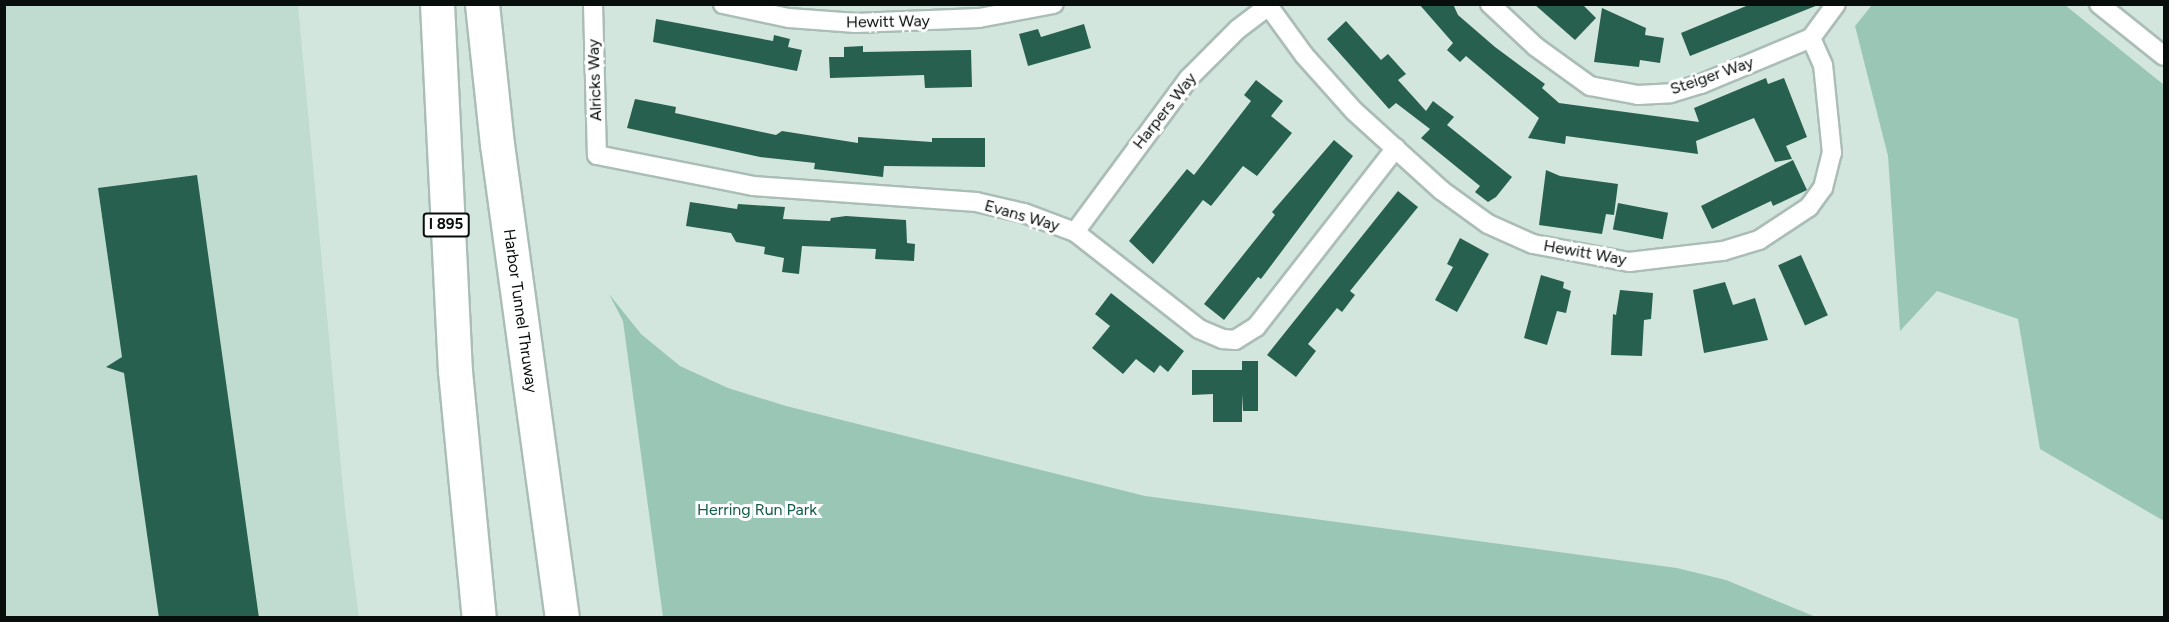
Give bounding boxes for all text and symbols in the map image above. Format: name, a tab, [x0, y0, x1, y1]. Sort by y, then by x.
street label: Hewitt Way	[846, 12, 930, 32]
street label: Alricks Way	[584, 38, 606, 122]
street label: Steiger Way	[1668, 53, 1756, 99]
street label: Harpers Way	[1129, 69, 1201, 153]
street label: Evans Way	[982, 196, 1062, 236]
road number: I 895	[422, 213, 470, 237]
street label: Harbor Tunnel Thruway	[499, 228, 541, 394]
street label: Hewitt Way	[1542, 236, 1628, 270]
park label: Herring Run Park	[697, 500, 817, 520]

